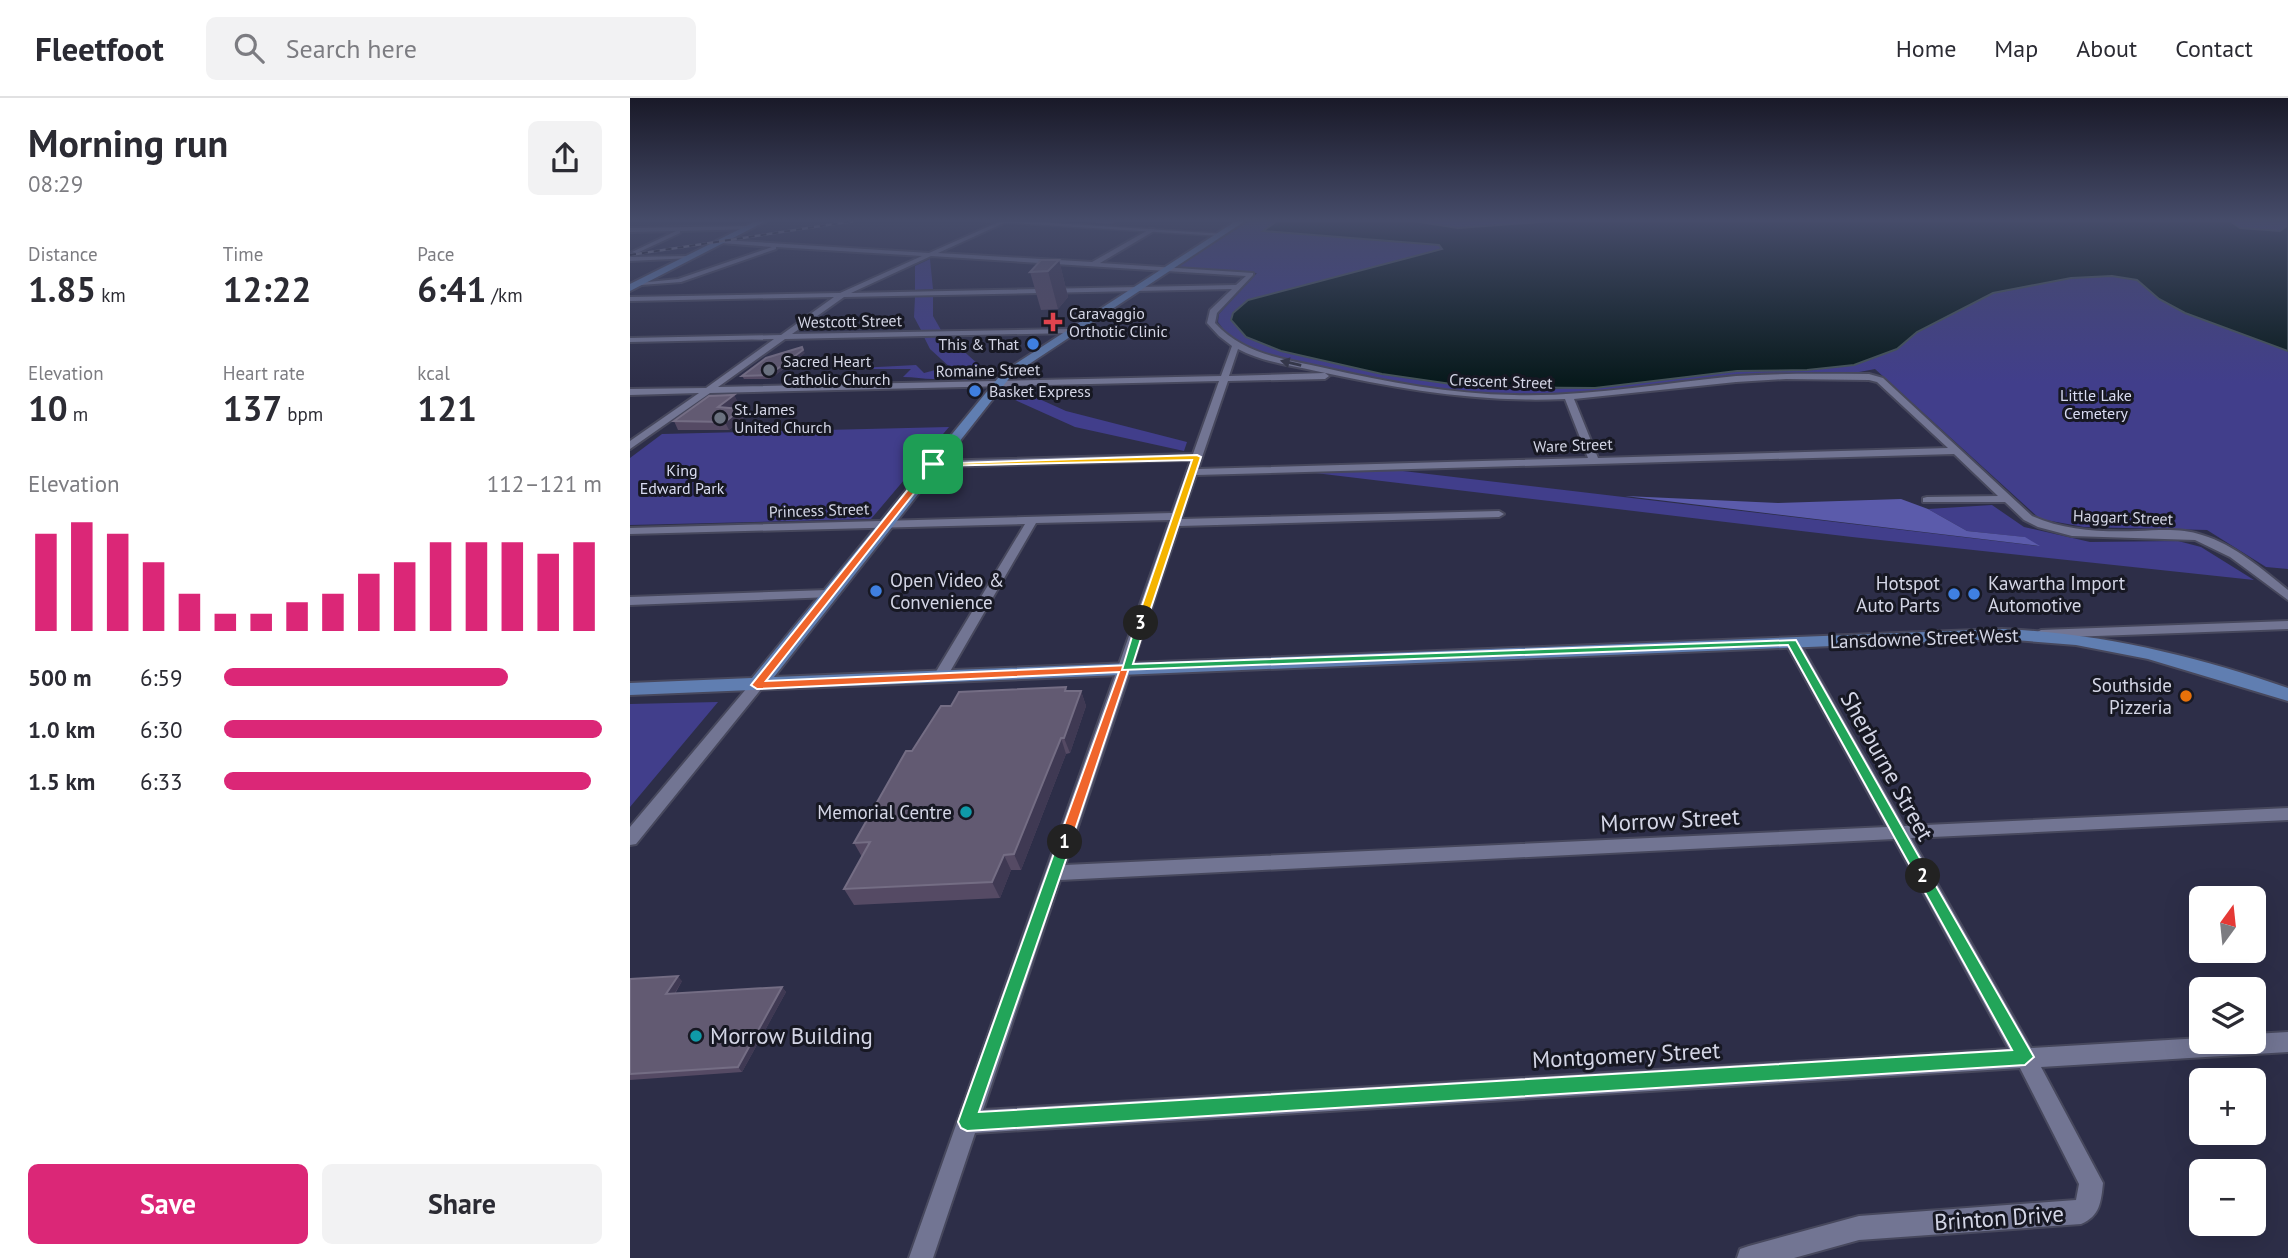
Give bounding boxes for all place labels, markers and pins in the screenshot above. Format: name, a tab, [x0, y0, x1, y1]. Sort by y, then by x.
place label: Caravaggio Orthotic Clinic	[1069, 303, 1168, 341]
marker: Caravaggio Orthotic Clinic	[1043, 312, 1063, 332]
place label: This & That	[938, 334, 1020, 354]
marker: This & That	[1025, 336, 1041, 352]
place label: Sacred Heart Catholic Church	[783, 351, 891, 389]
marker: Sacred Heart Catholic Church	[761, 362, 777, 378]
place label: Basket Express	[989, 381, 1091, 401]
marker: Basket Express	[967, 383, 983, 399]
place label: St. James United Church	[734, 399, 832, 437]
marker: St. James United Church	[712, 410, 728, 426]
pin	[903, 434, 963, 494]
place label: Open Video & Convenience	[890, 568, 1004, 614]
place label: Hotspot Auto Parts	[1856, 571, 1941, 617]
place label: Kawartha Import Automotive	[1988, 571, 2126, 617]
marker: Open Video & Convenience	[868, 583, 884, 599]
marker: Hotspot Auto Parts	[1946, 586, 1962, 602]
marker: Kawartha Import Automotive	[1966, 586, 1982, 602]
pin: 3	[1124, 606, 1158, 640]
place label: Southside Pizzeria	[2092, 673, 2172, 719]
marker: Southside Pizzeria	[2178, 688, 2194, 704]
place label: Memorial Centre	[817, 800, 952, 824]
marker: Memorial Centre	[958, 804, 974, 820]
pin: 1	[1048, 824, 1082, 860]
pin: 2	[1906, 858, 1940, 894]
place label: Morrow Building	[710, 1021, 873, 1050]
marker: Morrow Building	[688, 1028, 704, 1044]

